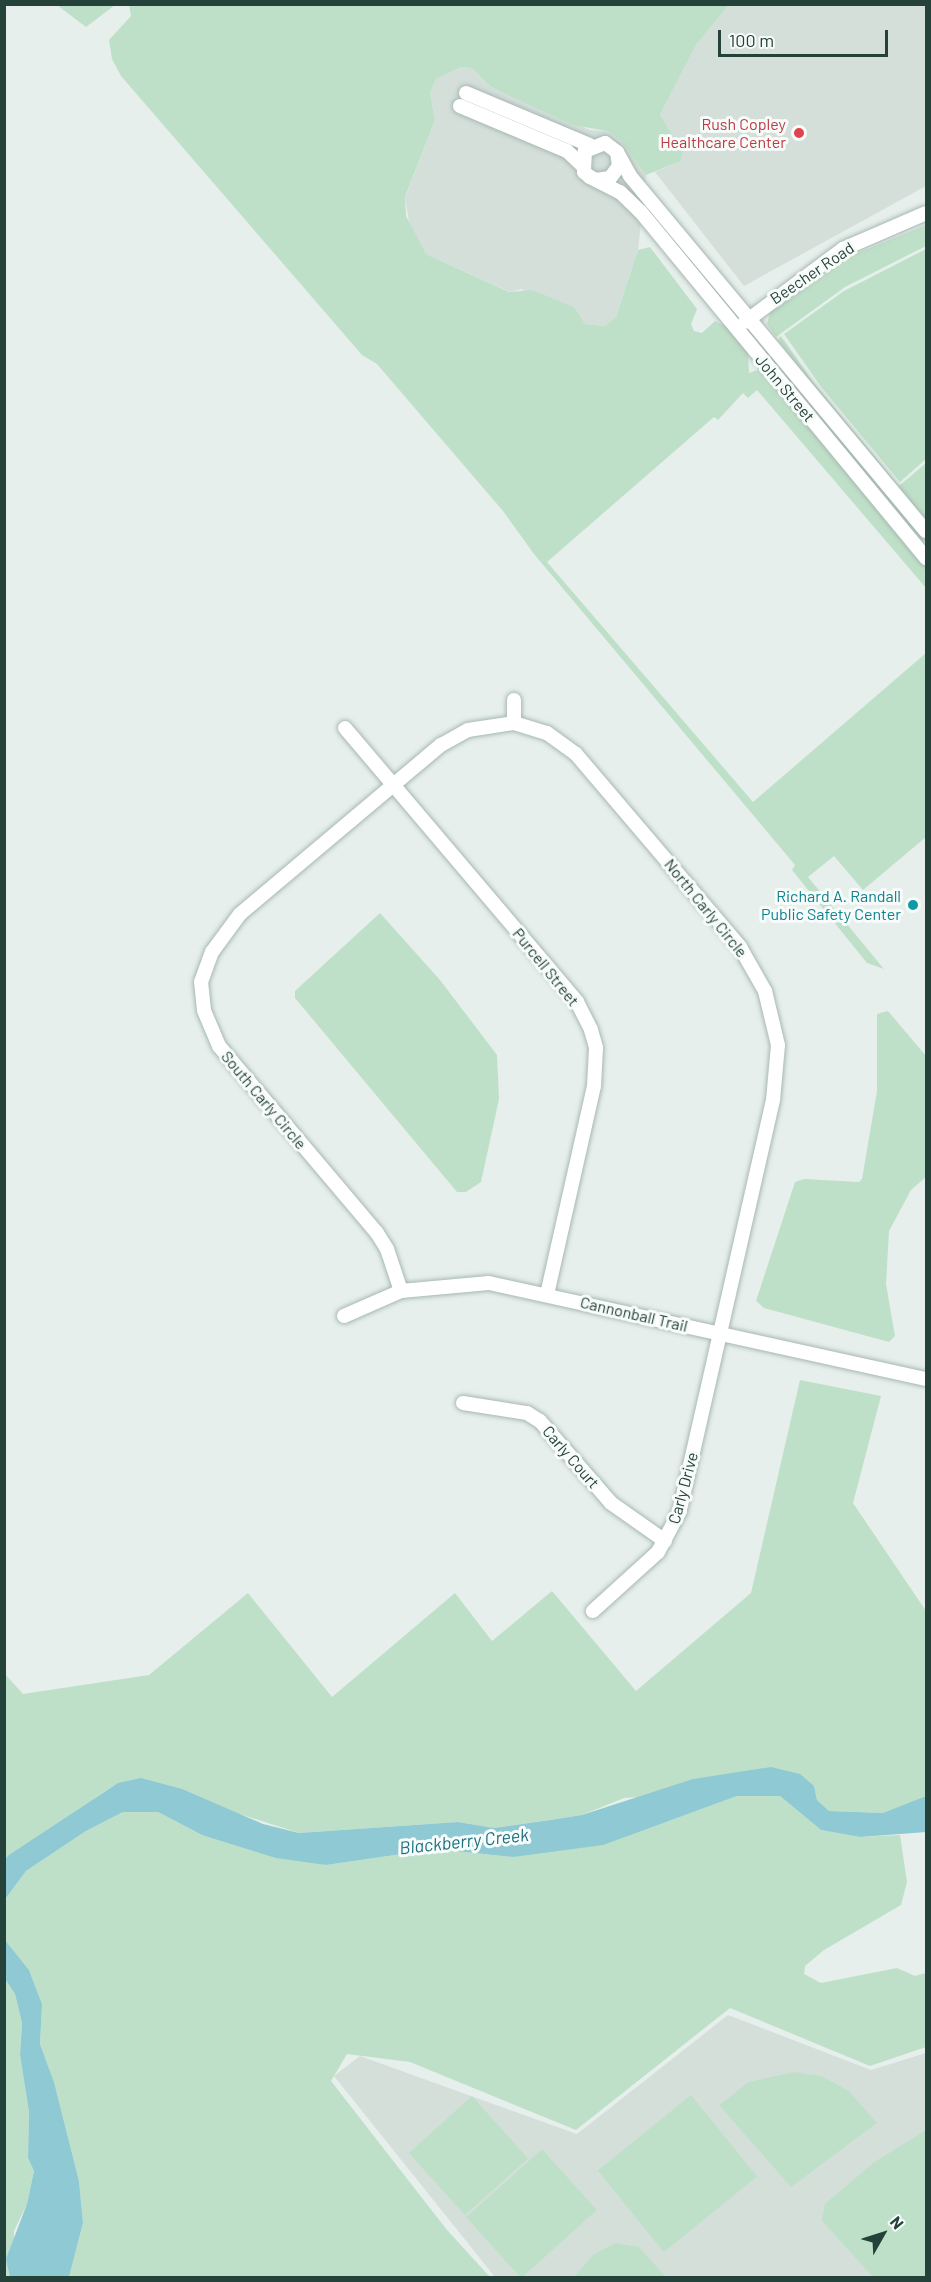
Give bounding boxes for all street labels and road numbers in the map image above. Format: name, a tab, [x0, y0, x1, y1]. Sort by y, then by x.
street label: Beecher Road	[766, 238, 858, 308]
street label: John Street	[751, 350, 819, 426]
street label: North Carly Circle	[660, 855, 752, 961]
street label: Purcell Street	[509, 924, 583, 1010]
street label: South Carly Circle	[217, 1047, 311, 1153]
street label: Cannonball Trail	[578, 1292, 690, 1336]
street label: Carly Court	[539, 1422, 603, 1492]
street label: Carly Drive	[664, 1450, 702, 1526]

